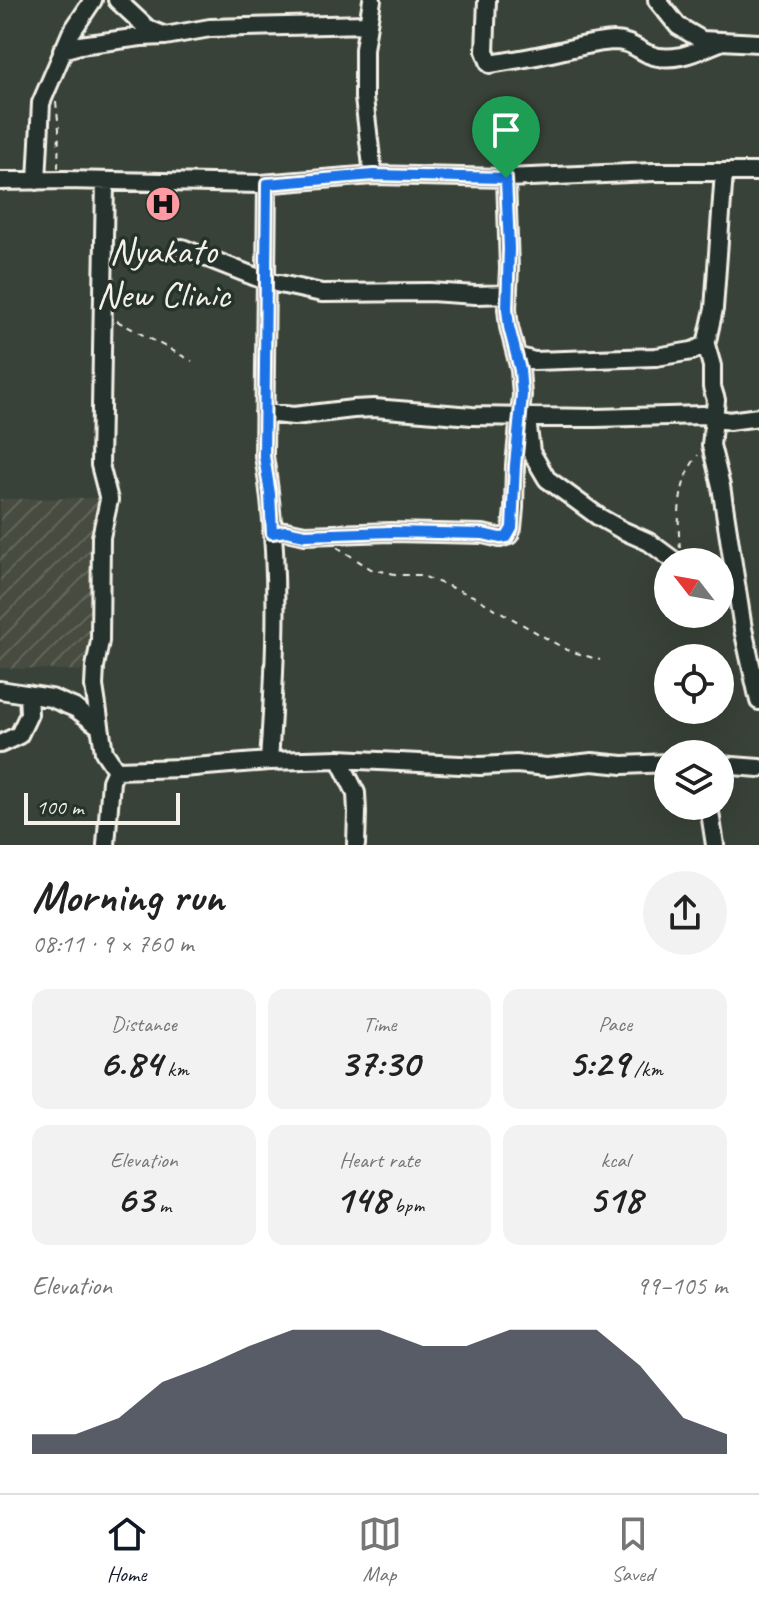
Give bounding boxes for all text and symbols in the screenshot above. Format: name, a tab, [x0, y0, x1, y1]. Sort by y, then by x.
pin	[472, 96, 540, 178]
icon: arrive	[484, 108, 528, 152]
hospital icon: Nyakato New Clinic	[144, 185, 182, 223]
place label: Nyakato New Clinic	[96, 227, 232, 318]
north arrow	[654, 548, 734, 628]
map controls	[654, 548, 734, 820]
button: locate	[654, 644, 734, 724]
button: layers	[654, 740, 734, 820]
scale bar	[24, 789, 180, 825]
text: 100 m	[36, 793, 83, 821]
text: Morning run	[32, 869, 224, 924]
button: share	[643, 871, 727, 955]
text: 08:11 · 9 × 760 m	[32, 927, 193, 960]
text: Distance	[111, 1010, 177, 1038]
text: Time	[363, 1010, 396, 1038]
text: Pace	[598, 1010, 632, 1038]
text: 6.84	[99, 1038, 162, 1088]
text: 37:30	[340, 1038, 419, 1088]
text: 5:29	[568, 1038, 629, 1088]
text: km	[162, 1055, 189, 1083]
text: /km	[629, 1055, 663, 1083]
text: Elevation	[110, 1146, 178, 1174]
text: Heart rate	[339, 1146, 420, 1174]
text: kcal	[601, 1146, 630, 1174]
text: 63	[117, 1174, 153, 1224]
text: 148	[335, 1174, 389, 1224]
text: 518	[588, 1174, 642, 1224]
text: m	[153, 1191, 171, 1219]
text: bpm	[389, 1191, 424, 1219]
text: Elevation	[32, 1269, 112, 1302]
text: 99–105 m	[636, 1269, 727, 1302]
tab: Home	[105, 1512, 149, 1588]
tab: Map	[358, 1512, 402, 1588]
tab: Saved	[611, 1512, 655, 1588]

